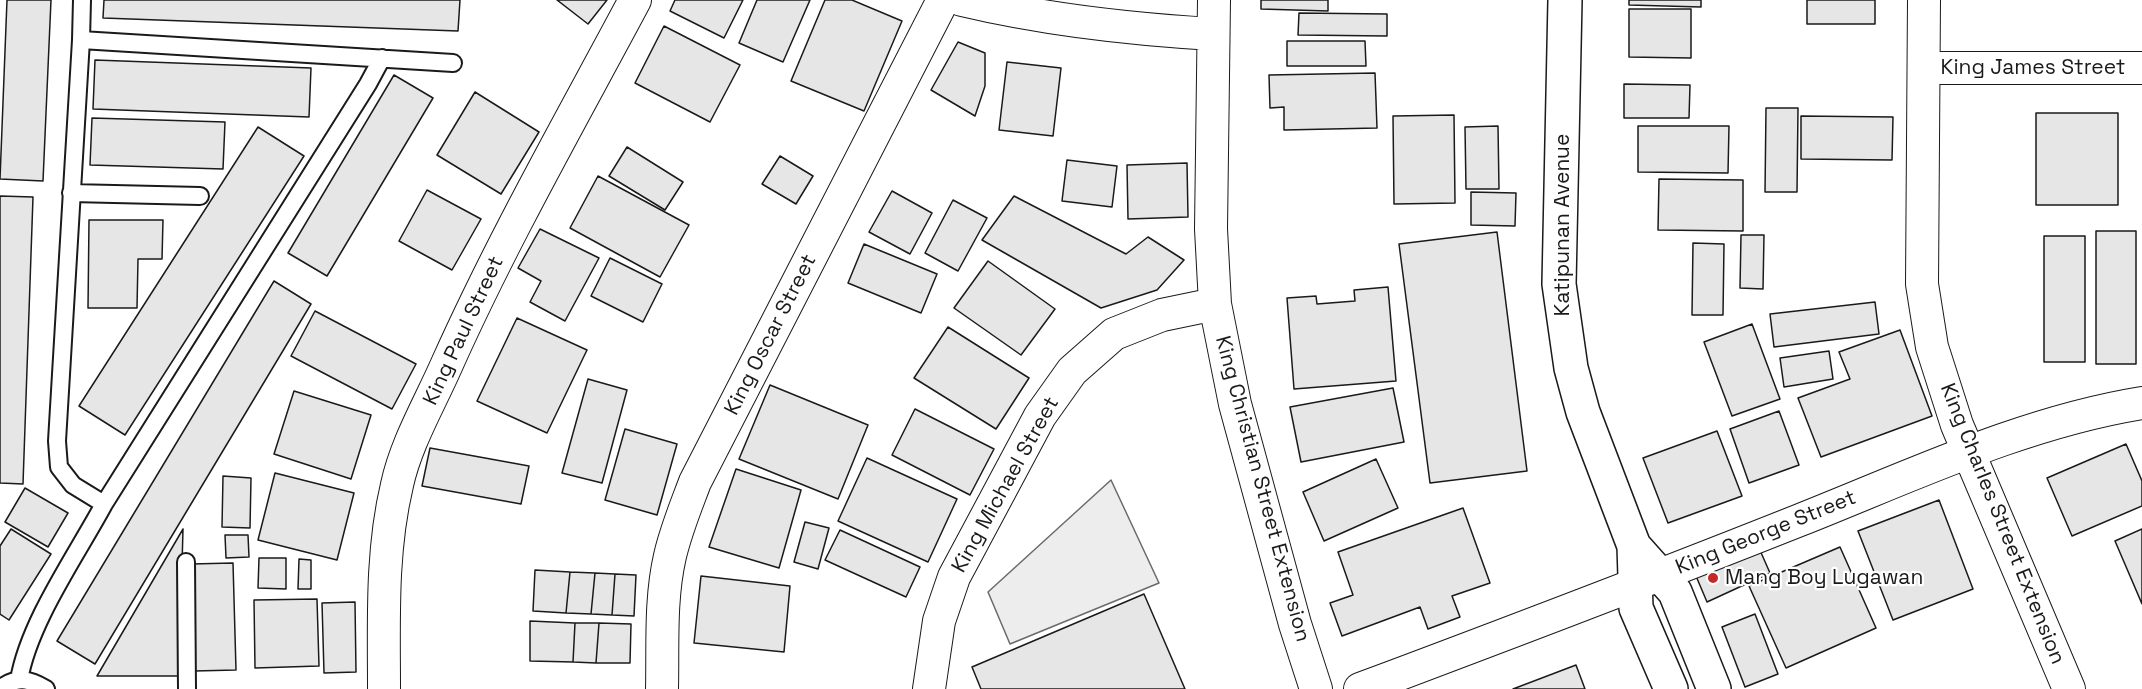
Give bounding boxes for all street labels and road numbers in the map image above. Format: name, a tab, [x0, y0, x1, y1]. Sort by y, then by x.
street label: King James Street	[1941, 55, 2125, 81]
street label: Katipunan Avenue	[1550, 134, 1576, 316]
street label: King Oscar Street	[720, 250, 822, 420]
street label: King Paul Street	[418, 253, 510, 409]
street label: King Christian Street Extension	[1209, 333, 1315, 645]
street label: King Charles Street Extension	[1934, 380, 2070, 668]
street label: King Michael Street	[947, 393, 1065, 577]
street label: King George Street	[1672, 485, 1860, 581]

